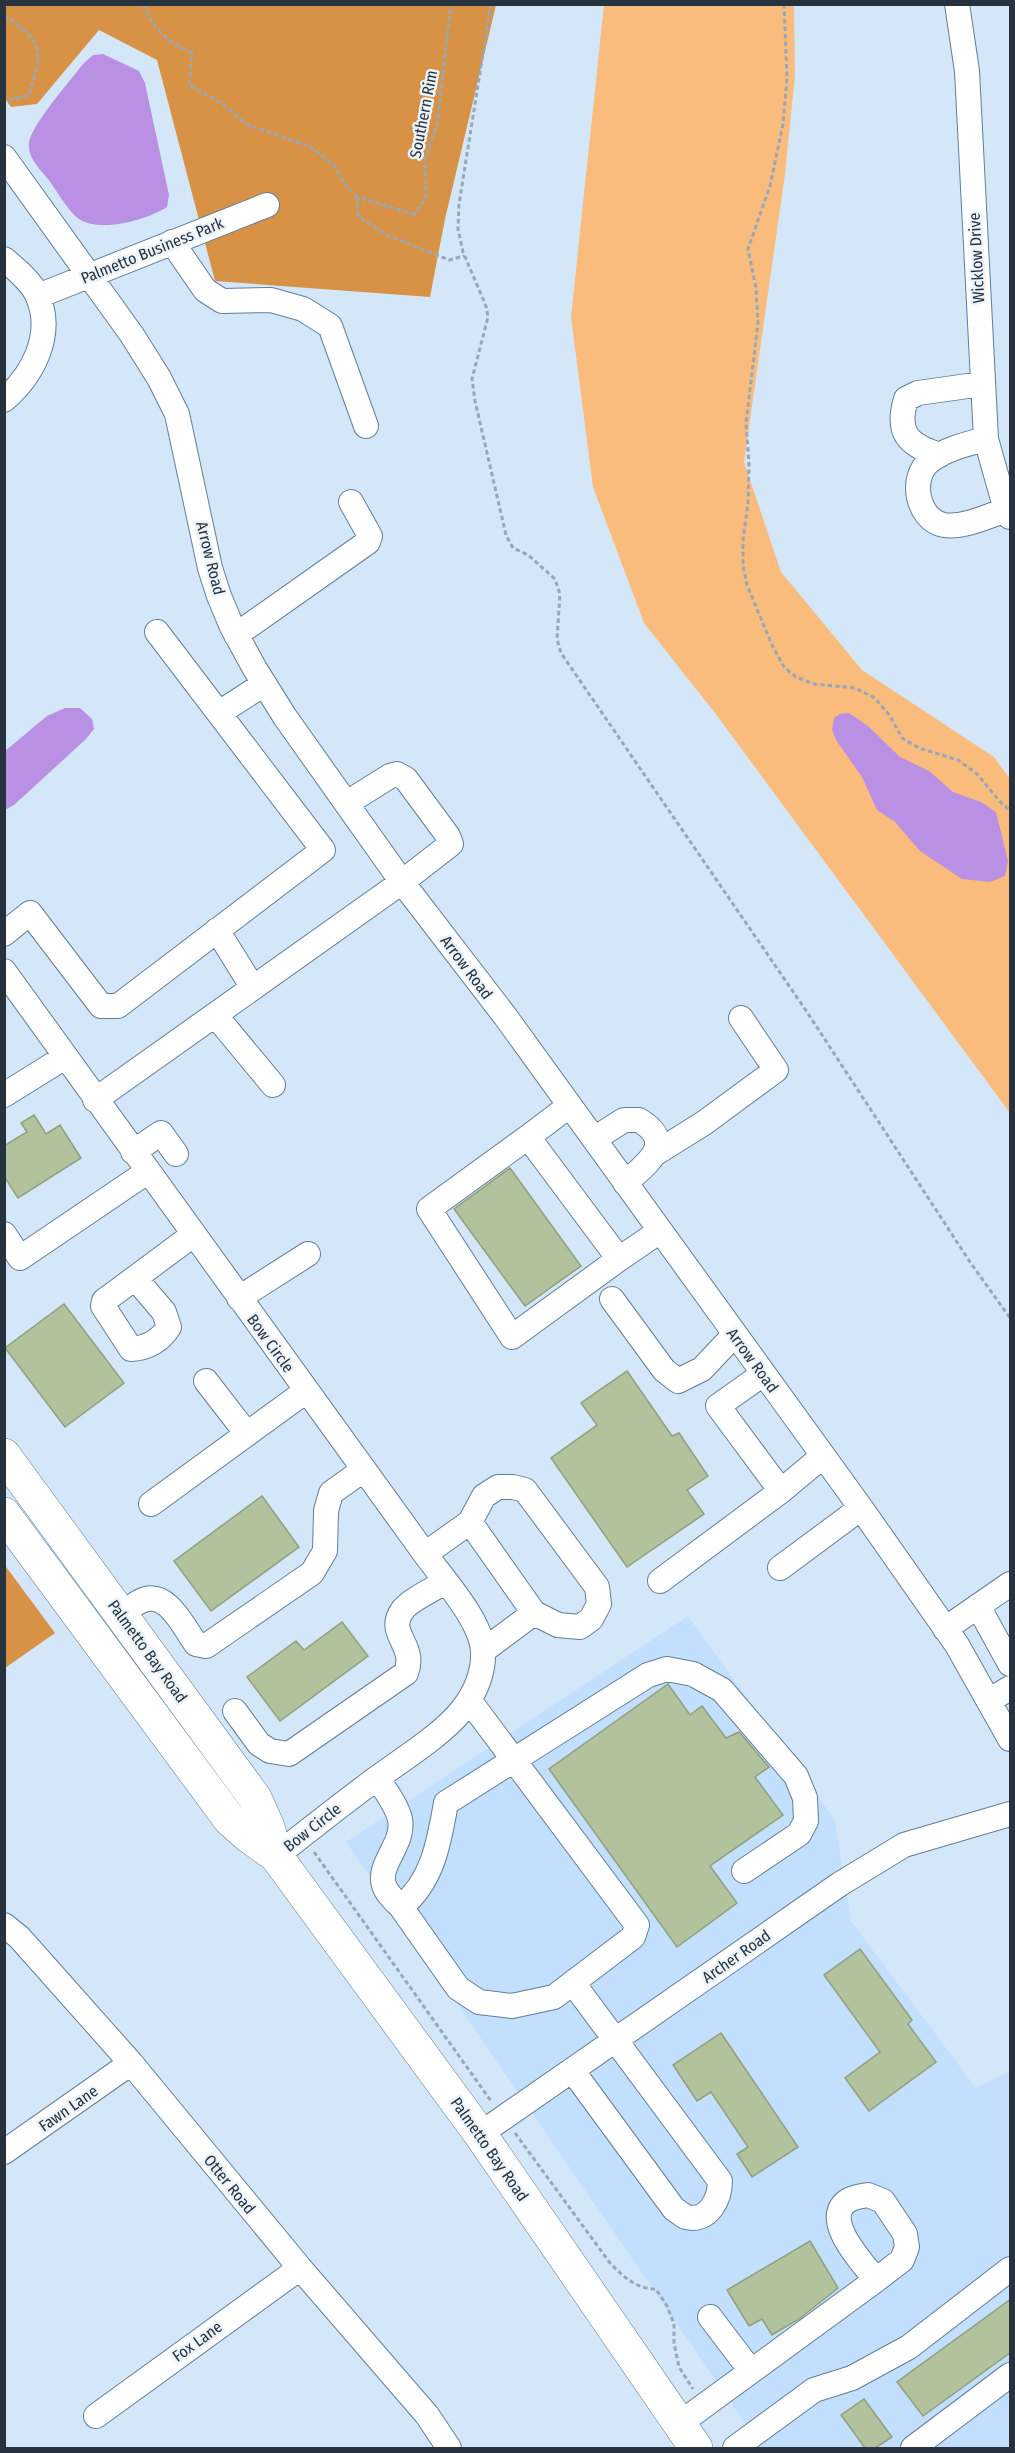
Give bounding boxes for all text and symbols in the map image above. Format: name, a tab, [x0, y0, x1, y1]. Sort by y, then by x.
street label: Southern Rim	[406, 69, 441, 160]
street label: Wicklow Drive	[965, 212, 988, 304]
street label: Palmetto Business Park	[78, 213, 227, 288]
street label: Arrow Road	[192, 519, 229, 597]
street label: Arrow Road	[436, 932, 497, 1003]
street label: Bow Circle	[243, 1310, 298, 1376]
street label: Arrow Road	[723, 1324, 782, 1396]
street label: Palmetto Bay Road	[104, 1596, 191, 1706]
street label: Bow Circle	[280, 1799, 345, 1856]
street label: Archer Road	[698, 1926, 774, 1987]
street label: Fawn Lane	[35, 2081, 102, 2136]
street label: Palmetto Bay Road	[447, 2094, 532, 2205]
street label: Otter Road	[200, 2151, 259, 2218]
street label: Fox Lane	[169, 2317, 226, 2366]

